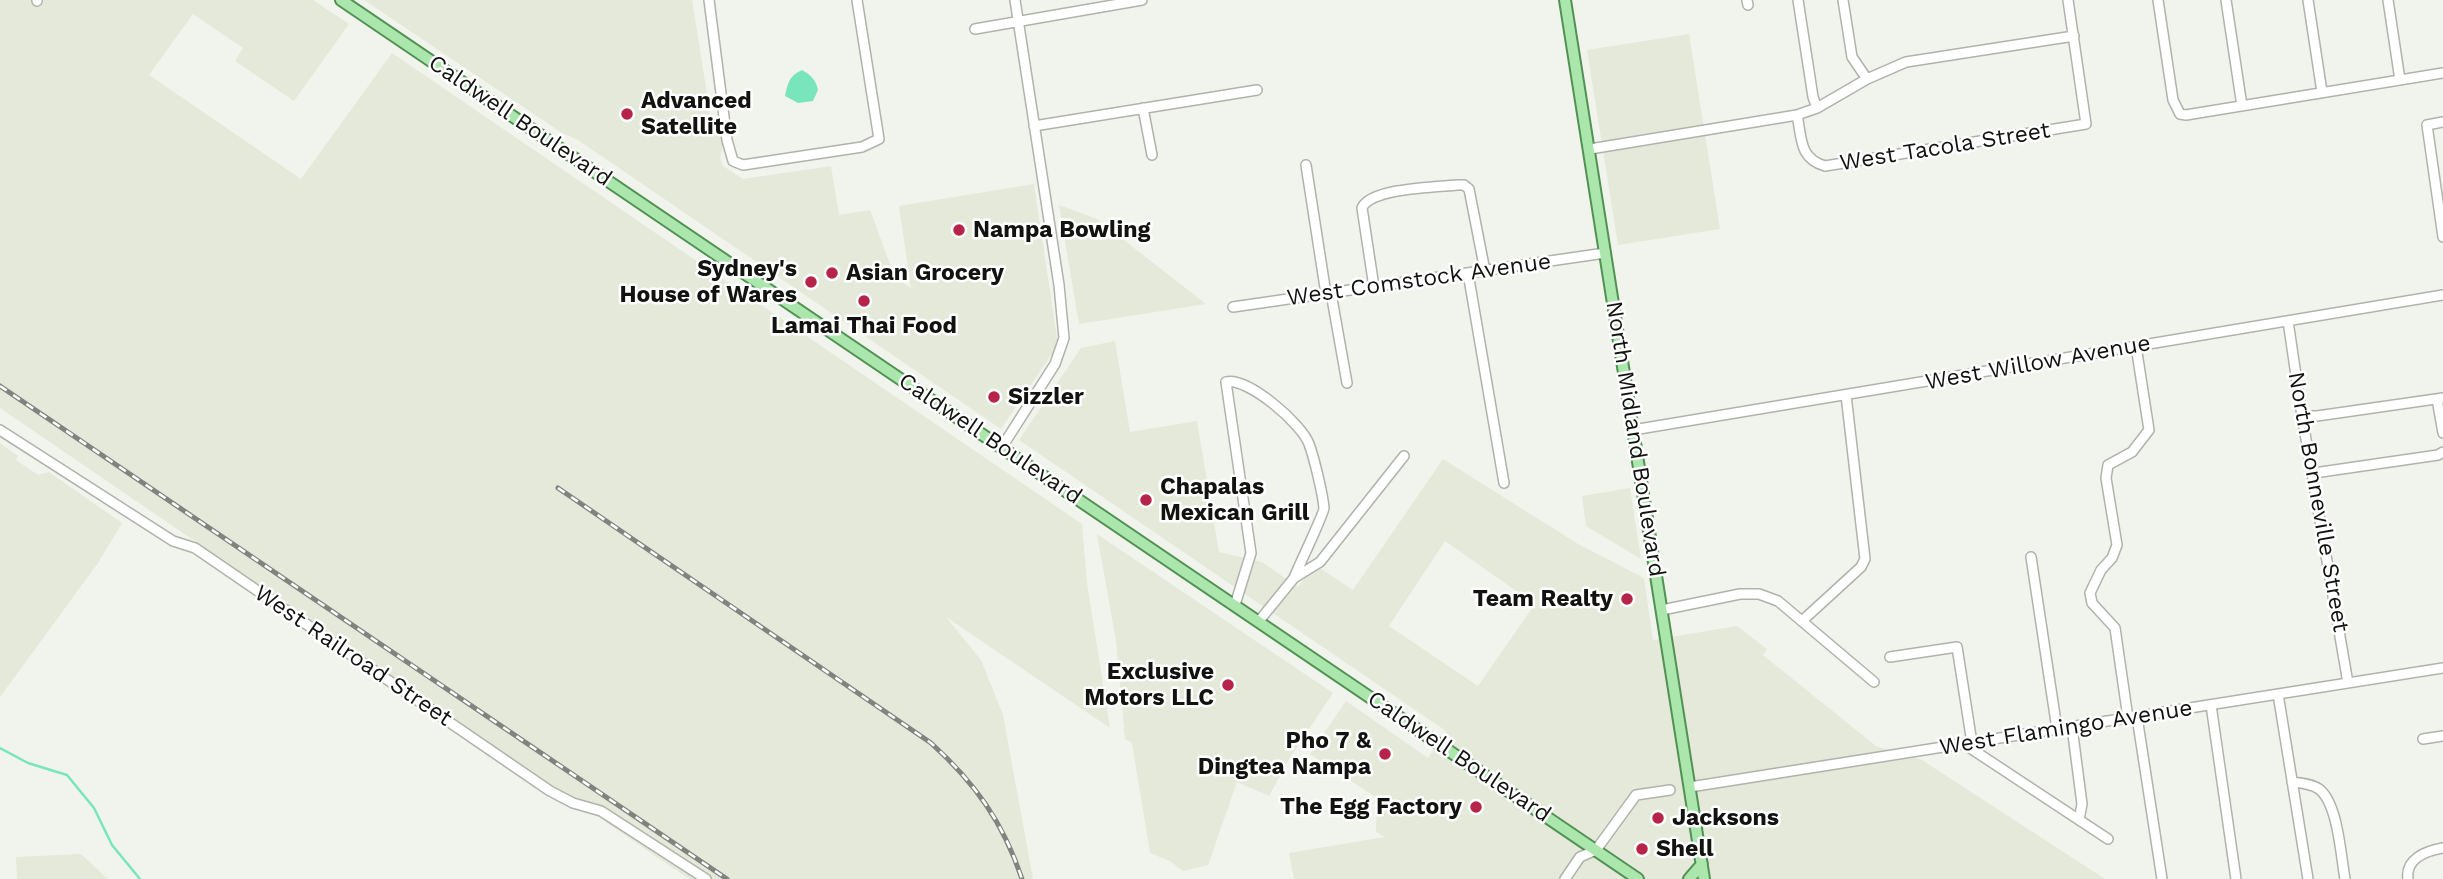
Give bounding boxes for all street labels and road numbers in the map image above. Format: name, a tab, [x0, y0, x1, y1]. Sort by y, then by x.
street label: Caldwell Boulevard	[423, 49, 617, 193]
street label: West Tacola Street	[1838, 117, 2052, 177]
street label: West Comstock Avenue	[1285, 248, 1553, 312]
street label: North Midland Boulevard	[1600, 299, 1670, 579]
street label: West Willow Avenue	[1923, 330, 2153, 396]
street label: Caldwell Boulevard	[893, 367, 1087, 511]
street label: North Bonneville Street	[2282, 370, 2354, 634]
street label: West Railroad Street	[249, 579, 457, 733]
street label: Caldwell Boulevard	[1362, 685, 1556, 829]
street label: West Flamingo Avenue	[1938, 694, 2194, 762]

